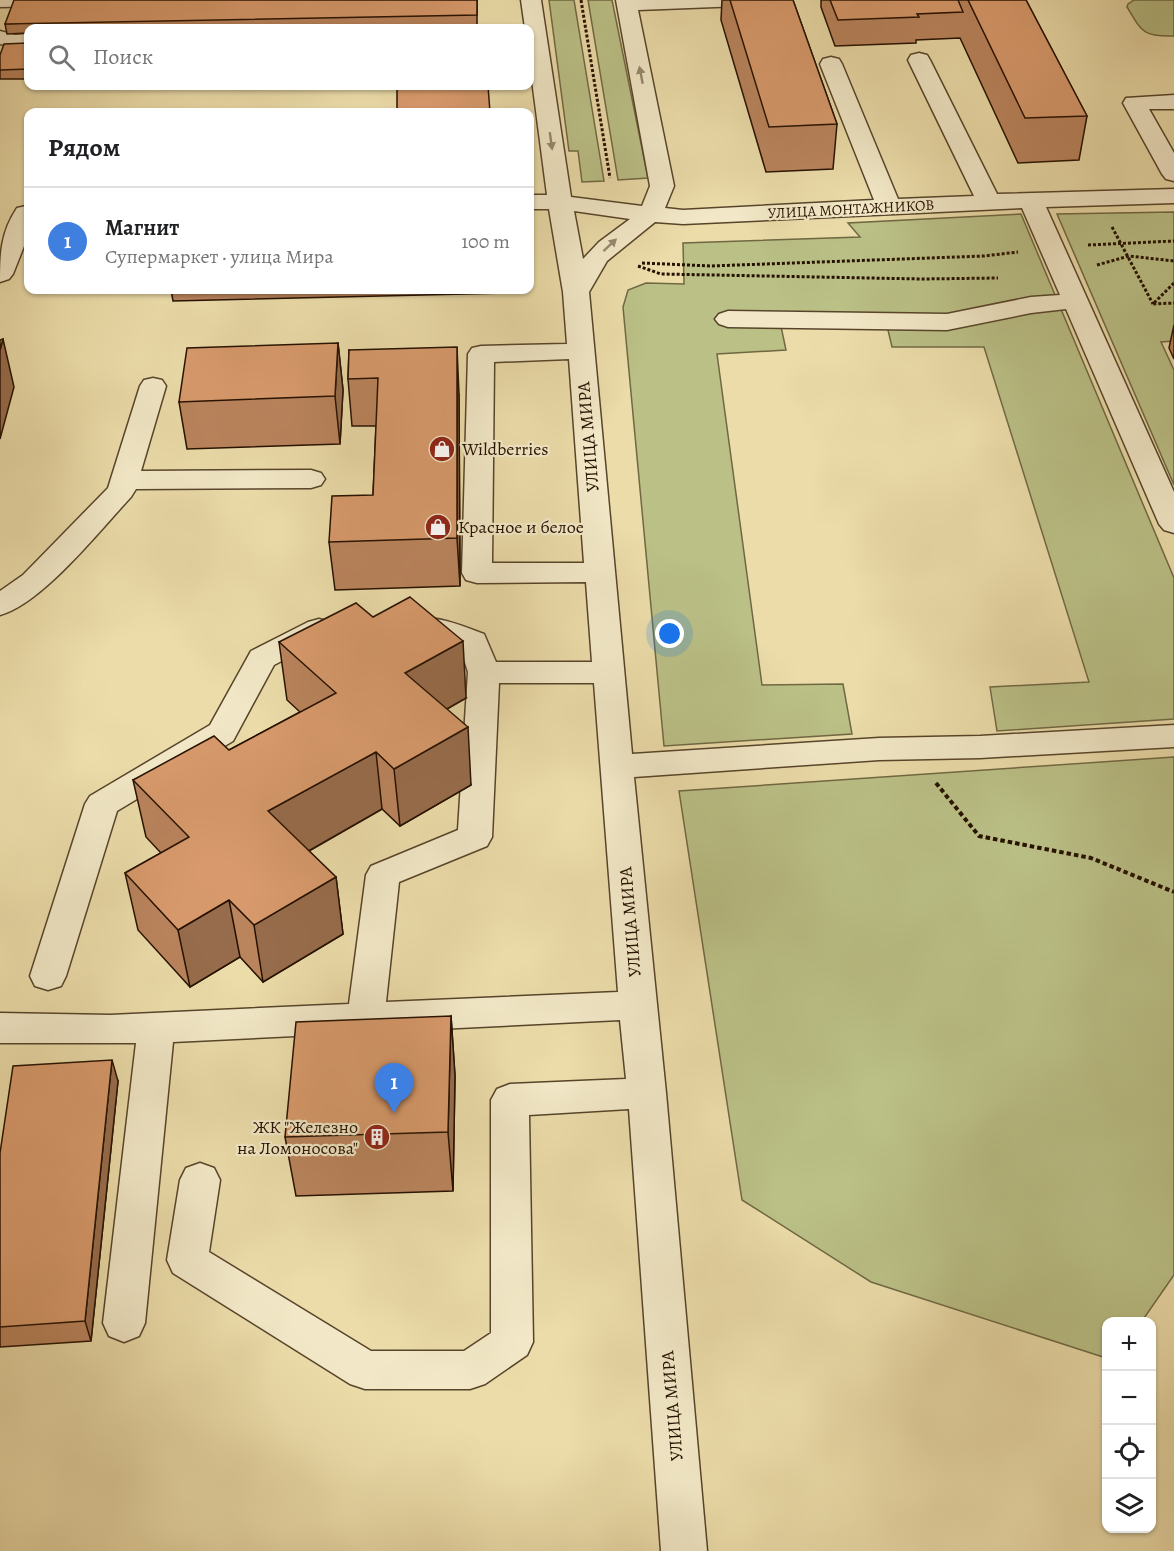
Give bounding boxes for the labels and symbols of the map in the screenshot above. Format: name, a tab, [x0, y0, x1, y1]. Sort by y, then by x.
one-way arrow	[636, 65, 645, 84]
one-way arrow	[547, 132, 556, 151]
street label: УЛИЦА МОНТАЖНИКОВ	[767, 195, 935, 223]
one-way arrow	[603, 238, 618, 252]
street label: УЛИЦА МИРА	[571, 380, 605, 493]
shop icon: Wildberries	[427, 434, 457, 464]
place label: Wildberries	[461, 437, 549, 461]
shop icon: Красное и белое	[423, 512, 453, 542]
place label: Красное и белое	[458, 515, 584, 539]
your location	[655, 619, 684, 648]
street label: УЛИЦА МИРА	[613, 865, 647, 978]
pin: 1	[374, 1064, 414, 1113]
place label: ЖК "Железно на Ломоносова"	[237, 1115, 358, 1160]
building icon: ЖК "Железно на Ломоносова"	[362, 1122, 392, 1152]
street label: УЛИЦА МИРА	[655, 1349, 689, 1462]

